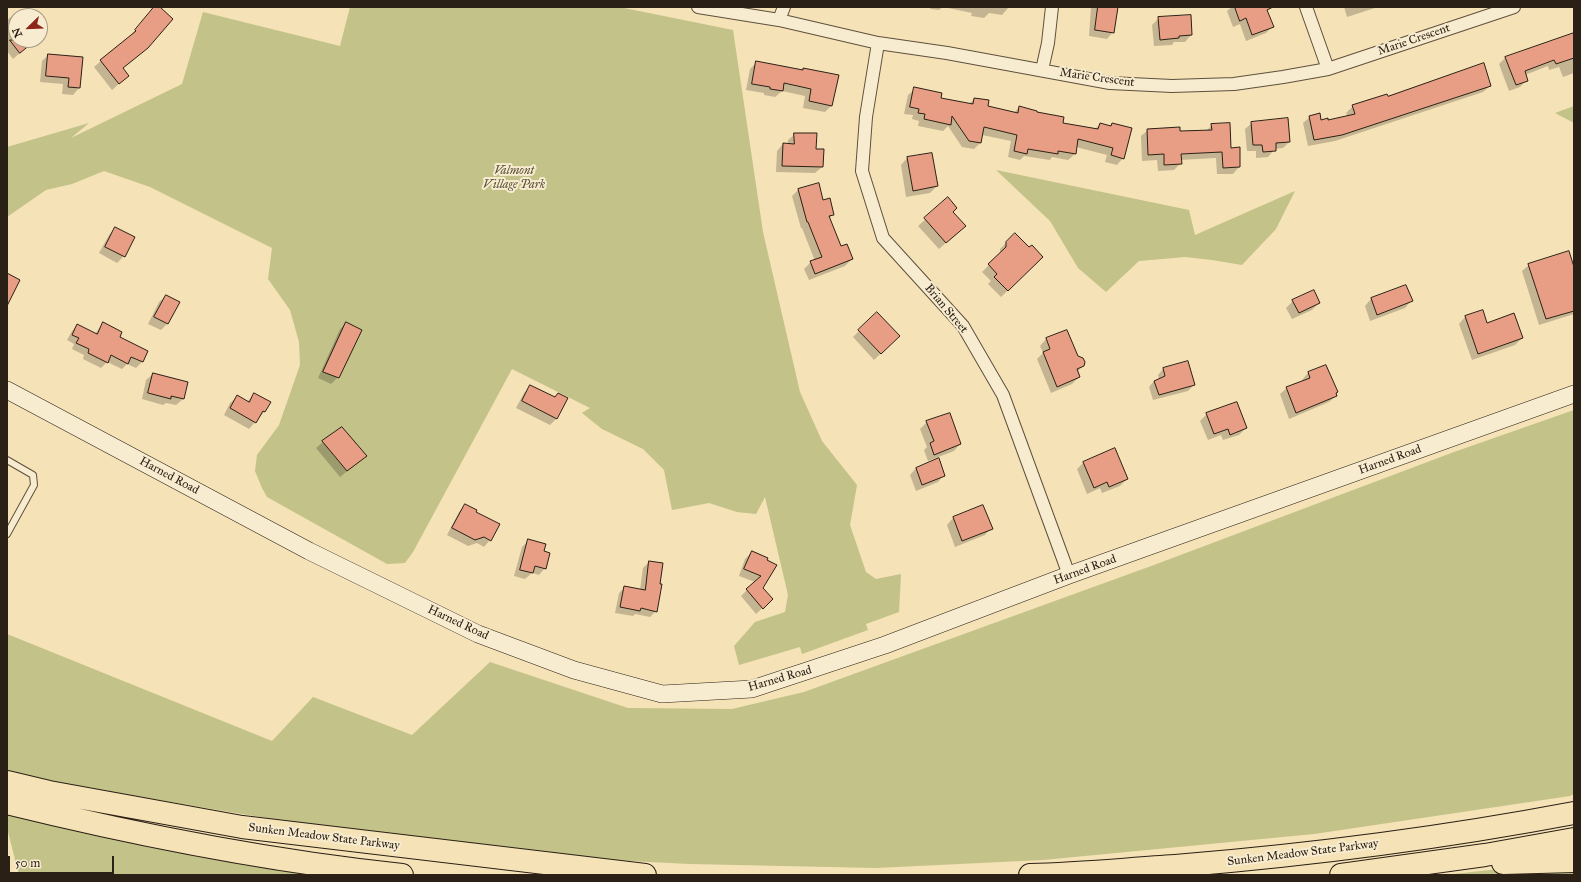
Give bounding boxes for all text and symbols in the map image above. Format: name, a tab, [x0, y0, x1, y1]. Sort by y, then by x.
north arrow	[8, 8, 48, 48]
street label: Marie Crescent	[1376, 21, 1452, 59]
text: N	[10, 26, 25, 39]
street label: Marie Crescent	[1059, 66, 1135, 90]
park label: Valmont Village Park	[483, 164, 545, 192]
street label: Brian Street	[921, 282, 971, 336]
street label: Harned Road	[1357, 442, 1423, 478]
street label: Harned Road	[137, 454, 201, 498]
street label: Harned Road	[1052, 552, 1118, 588]
street label: Harned Road	[425, 603, 491, 643]
street label: Harned Road	[746, 663, 814, 695]
street label: Sunken Meadow State Parkway	[248, 821, 400, 853]
street label: Sunken Meadow State Parkway	[1227, 837, 1379, 869]
scale bar	[10, 848, 116, 874]
text: 50 m	[15, 856, 40, 870]

